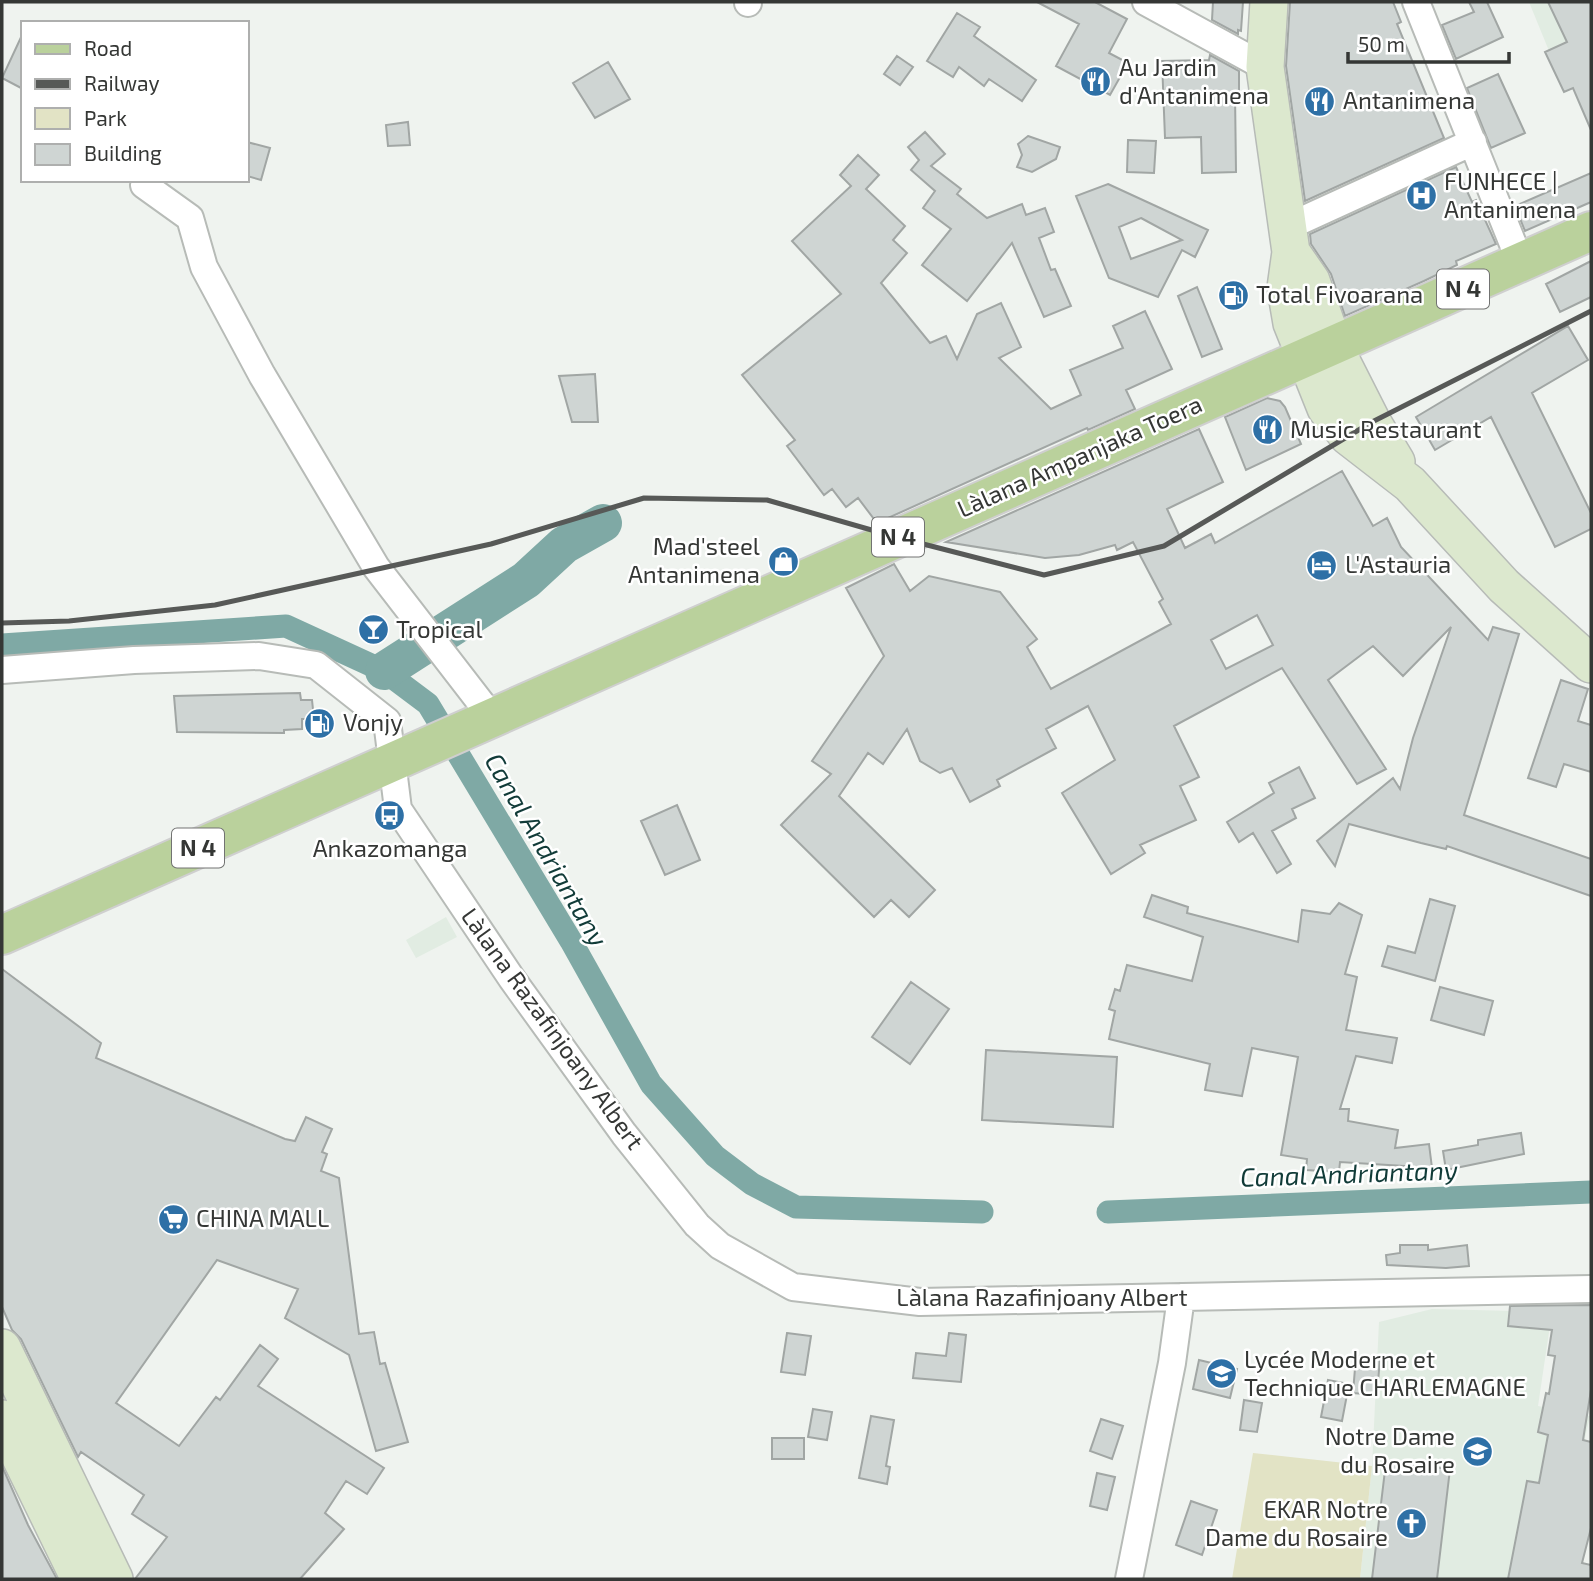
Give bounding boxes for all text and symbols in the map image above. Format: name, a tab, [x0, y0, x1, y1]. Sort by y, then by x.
legend	[21, 21, 248, 182]
scale bar	[1348, 21, 1509, 65]
text: 50 m	[1358, 31, 1405, 56]
text: Road	[84, 35, 132, 60]
place label: Au Jardin d'Antanimena	[1119, 52, 1269, 109]
restaurant icon: Au Jardin d'Antanimena	[1079, 65, 1113, 99]
text: Railway	[84, 70, 160, 95]
restaurant icon: Antanimena	[1303, 84, 1337, 118]
place label: Antanimena	[1343, 85, 1475, 114]
text: Park	[84, 105, 127, 130]
text: Building	[84, 140, 162, 165]
place label: FUNHECE | Antanimena	[1444, 166, 1576, 223]
hospital icon: FUNHECE | Antanimena	[1404, 179, 1438, 213]
road number: N 4	[1437, 270, 1489, 308]
fuel station icon: Total Fivoarana	[1216, 278, 1250, 312]
place label: Total Fivoarana	[1256, 279, 1423, 308]
street label: Làlana Ampanjaka Toera	[953, 389, 1206, 523]
restaurant icon: Music Restaurant	[1250, 413, 1284, 447]
place label: Music Restaurant	[1290, 414, 1482, 443]
road number: N 4	[872, 517, 924, 556]
place label: Mad'steel Antanimena	[628, 531, 760, 588]
shop icon: Mad'steel Antanimena	[766, 544, 800, 578]
hotel icon: L'Astauria	[1305, 548, 1339, 582]
place label: L'Astauria	[1345, 549, 1451, 578]
bar icon: Tropical	[356, 613, 390, 647]
place label: Tropical	[396, 614, 483, 643]
fuel station icon: Vonjy	[303, 706, 337, 740]
place label: Vonjy	[343, 707, 403, 736]
water label: Canal Andriantany	[479, 747, 615, 952]
bus stop icon: Ankazomanga	[373, 798, 407, 832]
road number: N 4	[172, 828, 224, 868]
place label: Ankazomanga	[313, 833, 467, 862]
street label: Làlana Razafinjoany Albert	[456, 902, 651, 1154]
water label: Canal Andriantany	[1239, 1153, 1458, 1193]
supermarket icon: CHINA MALL	[156, 1202, 190, 1236]
place label: CHINA MALL	[196, 1203, 329, 1232]
street label: Làlana Razafinjoany Albert	[896, 1282, 1188, 1311]
place label: Lycée Moderne et Technique CHARLEMAGNE	[1244, 1344, 1526, 1401]
school or university icon: Lycée Moderne et Technique CHARLEMAGNE	[1204, 1357, 1238, 1391]
place label: Notre Dame du Rosaire	[1325, 1421, 1455, 1478]
school or university icon: Notre Dame du Rosaire	[1461, 1434, 1495, 1468]
place label: EKAR Notre Dame du Rosaire	[1205, 1494, 1388, 1551]
church icon: EKAR Notre Dame du Rosaire	[1394, 1507, 1428, 1541]

